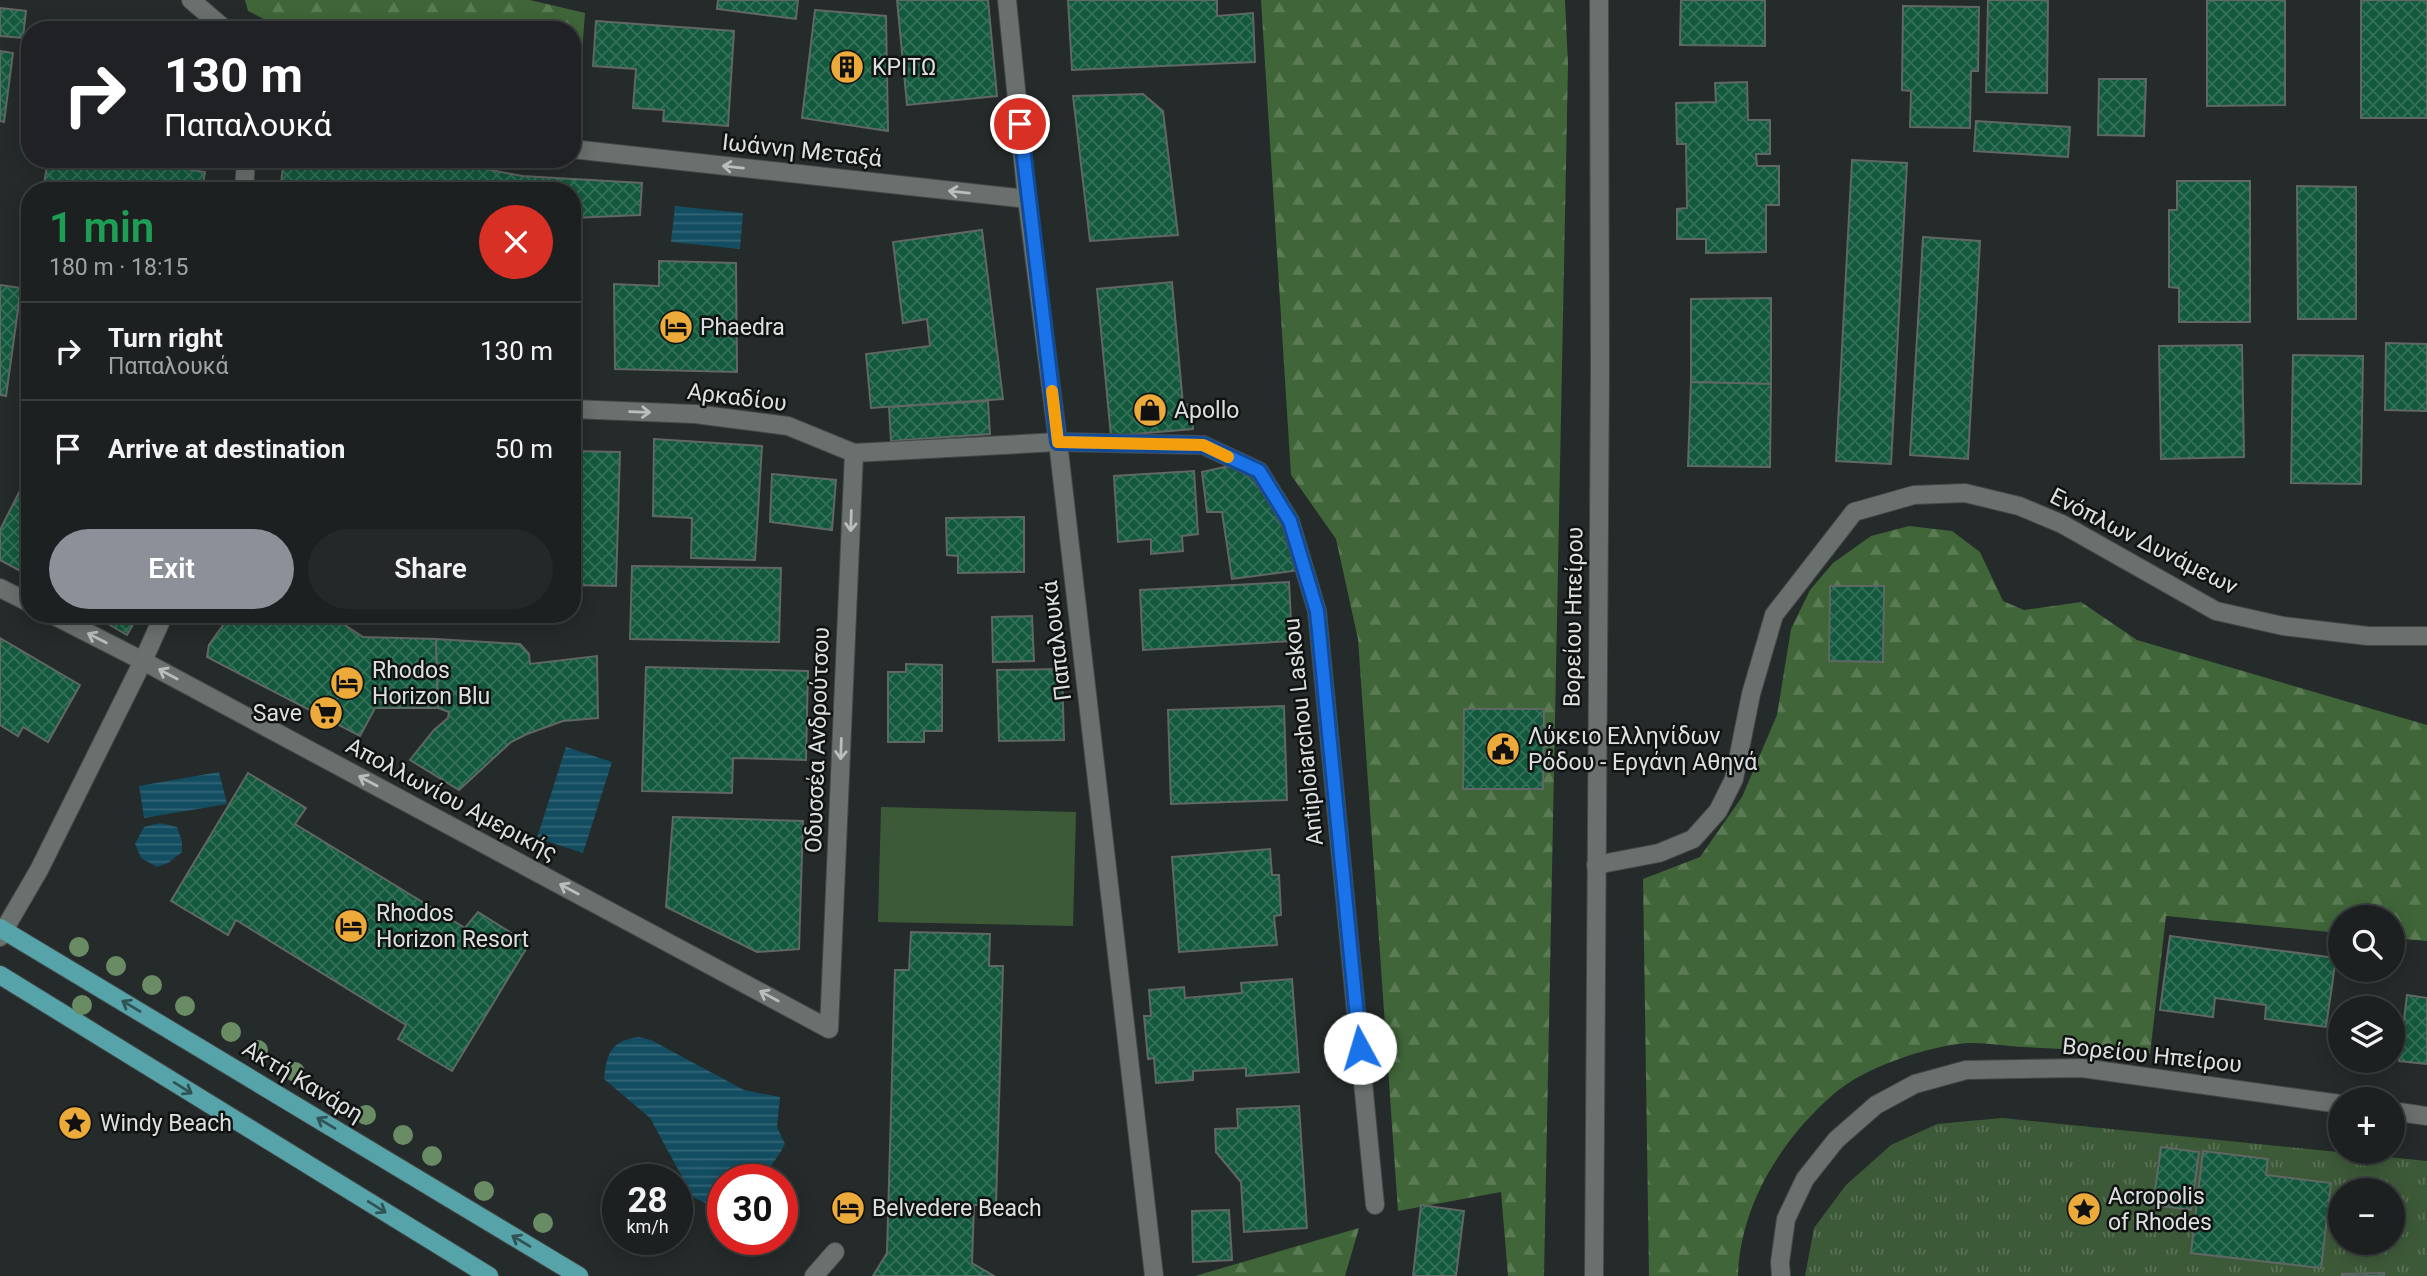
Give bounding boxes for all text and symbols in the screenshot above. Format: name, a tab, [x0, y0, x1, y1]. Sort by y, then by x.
text: 130 m	[164, 47, 303, 104]
building icon: ΚΡΙΤΩ	[828, 48, 866, 86]
icon: right	[49, 49, 140, 140]
place label: ΚΡΙΤΩ	[872, 54, 936, 81]
pin	[990, 94, 1050, 154]
icon: arrive	[1001, 105, 1039, 143]
text: Παπαλουκά	[164, 106, 332, 144]
street label: Ιωάννη Μεταξά	[721, 129, 883, 172]
one-way arrow	[722, 160, 745, 173]
one-way arrow	[949, 185, 971, 198]
text: 1 min	[49, 203, 154, 252]
button: close	[479, 205, 553, 279]
text: 180 m · 18:15	[49, 254, 188, 281]
hotel icon: Phaedra	[657, 308, 695, 346]
place label: Phaedra	[700, 314, 785, 341]
text: Turn right	[108, 323, 223, 353]
icon: right	[49, 332, 87, 370]
text: 130 m	[480, 336, 553, 366]
text: Παπαλουκά	[108, 353, 229, 380]
street label: Αρκαδίου	[686, 378, 788, 417]
shop icon: Apollo	[1131, 391, 1169, 429]
place label: Apollo	[1174, 397, 1239, 424]
one-way arrow	[629, 406, 652, 419]
icon: arrive	[49, 430, 87, 468]
text: Arrive at destination	[108, 434, 345, 464]
text: 50 m	[495, 434, 553, 464]
street label: Ενόπλων Δυνάμεων	[2045, 482, 2242, 600]
one-way arrow	[845, 510, 858, 533]
street label: Βορείου Ηπείρου	[1558, 527, 1589, 707]
button: Exit	[49, 529, 294, 609]
button: Share	[308, 529, 553, 609]
street label: Παπαλουκά	[1036, 579, 1077, 702]
street label: Antiploiarchou Laskou	[1278, 617, 1329, 847]
street label: Οδυσσέα Ανδρούτσου	[800, 626, 835, 854]
one-way arrow	[87, 630, 108, 644]
place label: Rhodos Horizon Blu	[372, 657, 490, 710]
hotel icon: Rhodos Horizon Blu	[328, 664, 366, 702]
one-way arrow	[158, 667, 178, 681]
supermarket icon: Save	[307, 694, 345, 732]
place label: Save	[253, 700, 302, 727]
place label: Λύκειο Ελληνίδων Ρόδου - Εργάνη Αθηνά	[1528, 723, 1757, 776]
public building icon: Λύκειο Ελληνίδων Ρόδου - Εργάνη Αθηνά	[1484, 730, 1522, 768]
street label: Απολλωνίου Αμερικής	[341, 732, 562, 867]
one-way arrow	[835, 737, 848, 760]
one-way arrow	[358, 774, 379, 788]
one-way arrow	[559, 882, 579, 896]
place label: Rhodos Horizon Resort	[376, 900, 529, 953]
map controls	[2328, 905, 2405, 1255]
button: search	[2328, 905, 2405, 982]
hotel icon: Rhodos Horizon Resort	[332, 907, 370, 945]
one-way arrow	[759, 989, 780, 1003]
button: layers	[2328, 996, 2405, 1073]
one-way arrow	[122, 999, 142, 1013]
position arrow	[1323, 1011, 1397, 1085]
street label: Βορείου Ηπείρου	[2061, 1033, 2243, 1078]
street label: Ακτή Κανάρη	[238, 1035, 368, 1128]
one-way arrow	[173, 1082, 193, 1096]
button: +	[2328, 1087, 2405, 1164]
place icon: Windy Beach	[56, 1104, 94, 1142]
place label: Windy Beach	[100, 1110, 232, 1137]
one-way arrow	[317, 1116, 336, 1131]
speed limit sign: 30	[707, 1164, 798, 1255]
button: −	[2328, 1178, 2405, 1255]
text: 28	[627, 1180, 668, 1221]
place label: Acropolis of Rhodes	[2108, 1183, 2212, 1236]
hotel icon: Belvedere Beach	[829, 1189, 867, 1227]
place icon: Acropolis of Rhodes	[2065, 1190, 2103, 1228]
place label: Belvedere Beach	[872, 1195, 1042, 1222]
one-way arrow	[367, 1201, 387, 1215]
text: km/h	[626, 1216, 669, 1237]
one-way arrow	[511, 1233, 531, 1247]

